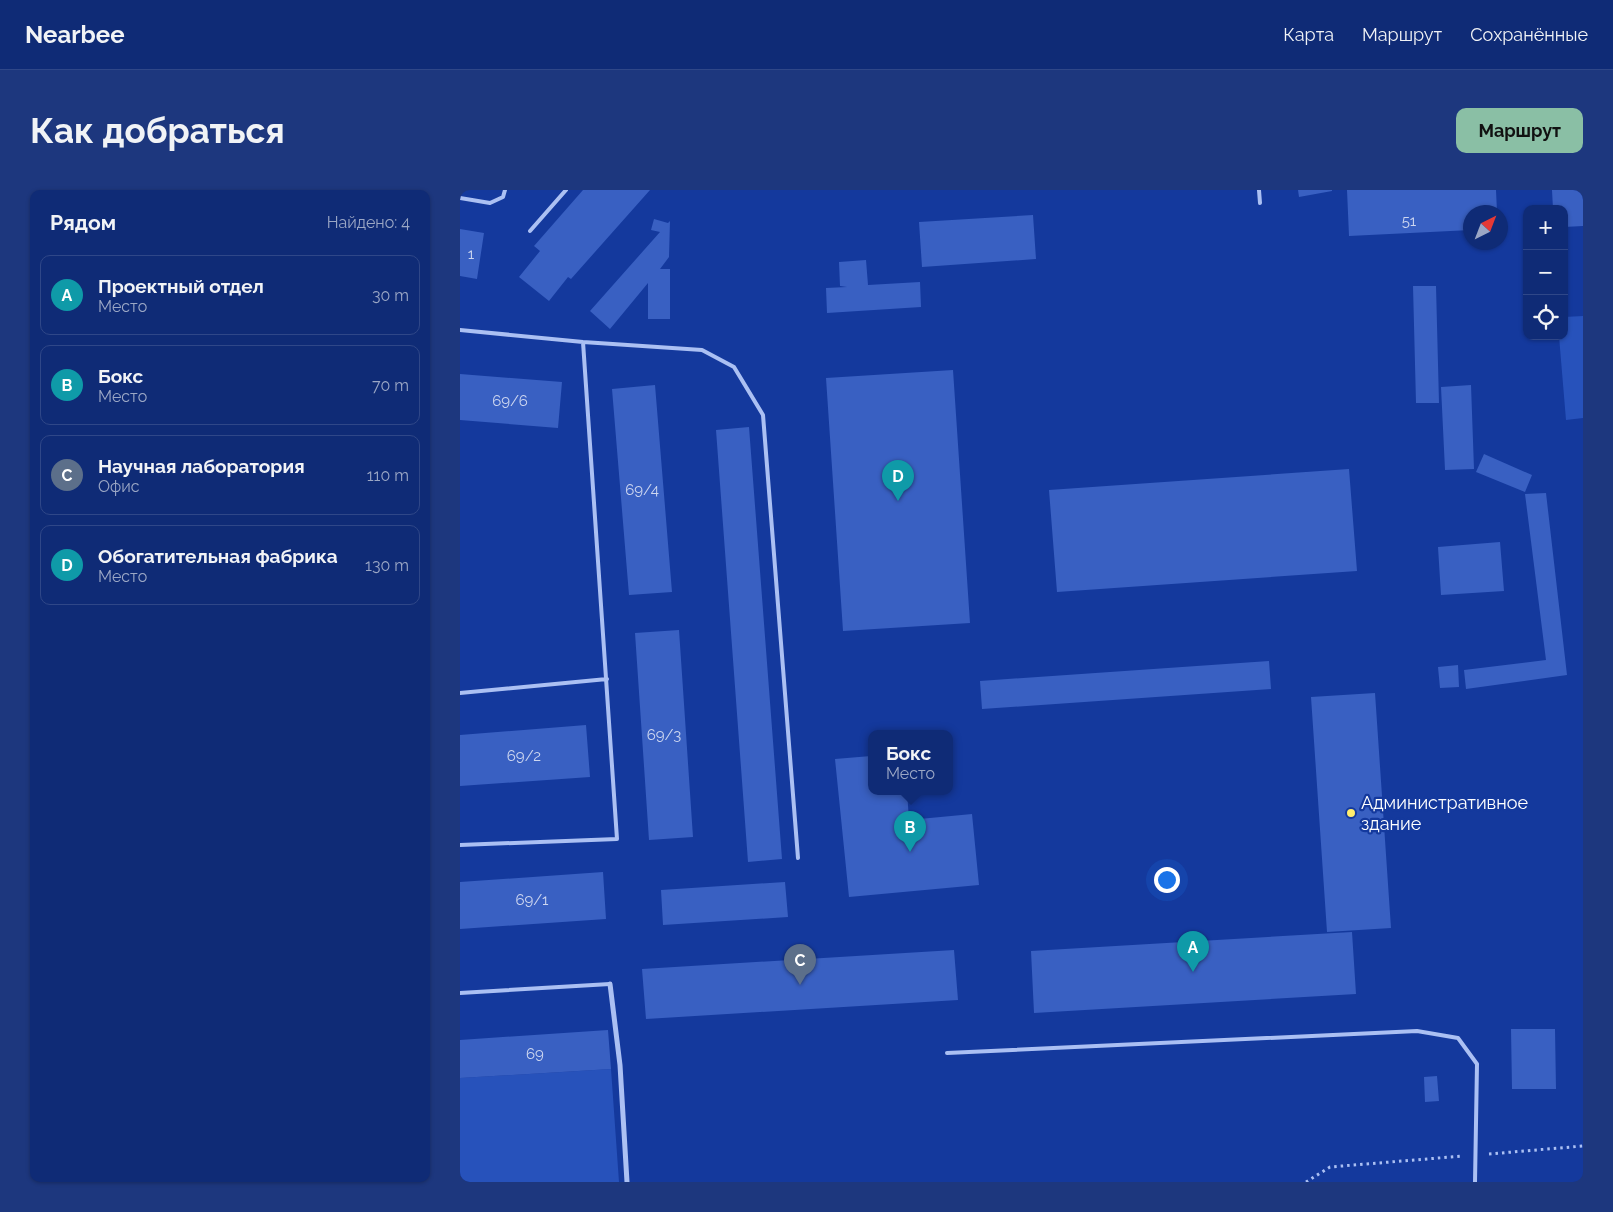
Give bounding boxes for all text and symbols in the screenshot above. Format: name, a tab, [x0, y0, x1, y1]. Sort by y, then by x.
text: Nearbee	[25, 20, 125, 49]
text: Карта	[1283, 24, 1334, 45]
text: Маршрут	[1362, 24, 1442, 45]
text: Сохранённые	[1470, 24, 1588, 45]
button: Маршрут	[1456, 108, 1583, 153]
text: Как добраться	[30, 110, 285, 151]
north arrow	[1463, 205, 1508, 250]
map controls	[1523, 205, 1568, 340]
button: +	[1523, 205, 1568, 250]
text: Рядом	[50, 210, 116, 235]
house number: 51	[1402, 212, 1417, 230]
text: Найдено: 4	[327, 213, 410, 232]
house number: 1	[468, 245, 475, 263]
button: −	[1523, 250, 1568, 295]
text: Проектный отдел	[98, 275, 264, 297]
text: A	[62, 286, 72, 305]
text: 30 m	[372, 286, 409, 305]
button: locate	[1523, 295, 1568, 340]
text: Место	[98, 297, 147, 316]
text: Бокс	[98, 365, 143, 387]
text: B	[62, 376, 72, 395]
text: 70 m	[372, 376, 409, 395]
text: Место	[98, 387, 147, 406]
house number: 69/6	[492, 392, 528, 410]
text: Научная лаборатория	[98, 455, 305, 477]
pin: D	[882, 460, 914, 501]
text: C	[62, 466, 72, 485]
text: 110 m	[367, 466, 409, 485]
text: Офис	[98, 477, 139, 496]
house number: 69/4	[625, 481, 659, 499]
text: Обогатительная фабрика	[98, 545, 338, 567]
text: D	[61, 556, 73, 575]
text: 130 m	[365, 556, 409, 575]
text: Место	[98, 567, 147, 586]
house number: 69/3	[647, 726, 681, 744]
popup	[868, 730, 953, 795]
text: Бокс	[886, 742, 931, 764]
house number: 69/2	[507, 747, 541, 765]
text: Место	[886, 764, 935, 783]
place label: Административное здание	[1361, 792, 1528, 834]
marker: Административное здание	[1345, 807, 1357, 819]
pin: B	[894, 811, 926, 852]
your location	[1154, 867, 1180, 893]
house number: 69/1	[515, 891, 549, 909]
pin: A	[1177, 931, 1209, 972]
pin: C	[784, 944, 816, 985]
house number: 69	[526, 1045, 544, 1063]

